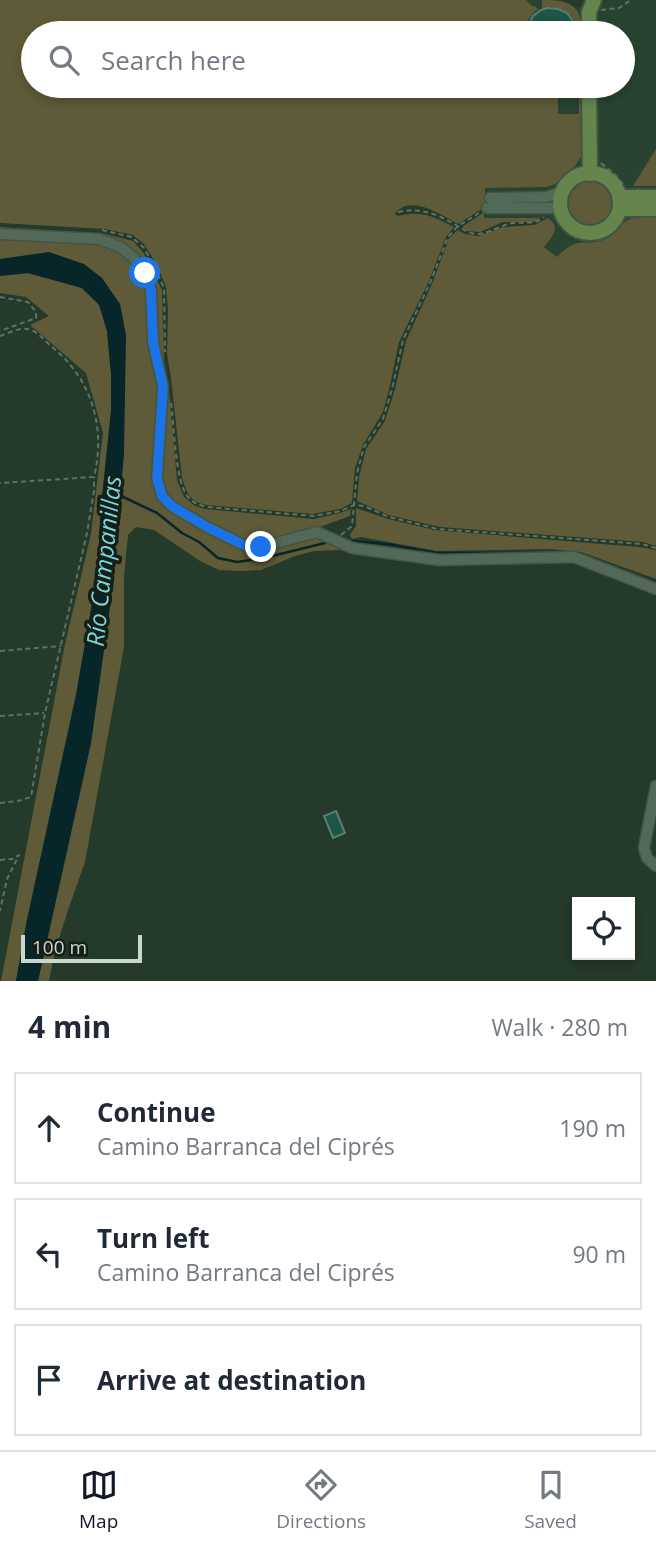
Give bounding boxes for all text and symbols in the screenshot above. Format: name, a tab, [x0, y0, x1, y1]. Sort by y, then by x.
search box	[21, 21, 635, 98]
icon: search	[45, 41, 83, 79]
text: Search here	[101, 42, 246, 78]
route start	[129, 257, 160, 288]
water label: Río Campanillas	[78, 474, 128, 648]
route end	[245, 531, 276, 562]
map controls	[572, 897, 635, 960]
button: locate	[572, 897, 635, 960]
scale bar	[21, 932, 142, 964]
text: 100 m	[32, 934, 87, 960]
text: 4 min	[28, 1006, 111, 1047]
text: Walk · 280 m	[491, 1011, 628, 1043]
text: Continue	[97, 1094, 216, 1130]
icon: ahead	[30, 1109, 68, 1147]
text: 190 m	[559, 1112, 626, 1144]
text: Camino Barranca del Ciprés	[97, 1130, 395, 1162]
text: Turn left	[97, 1220, 209, 1256]
icon: left	[30, 1235, 68, 1273]
text: 90 m	[572, 1238, 626, 1270]
text: Camino Barranca del Ciprés	[97, 1256, 395, 1288]
icon: arrive	[30, 1361, 68, 1399]
text: Arrive at destination	[97, 1362, 366, 1398]
tab: Map	[79, 1466, 118, 1534]
tab: Directions	[276, 1466, 366, 1534]
tab: Saved	[524, 1466, 577, 1534]

